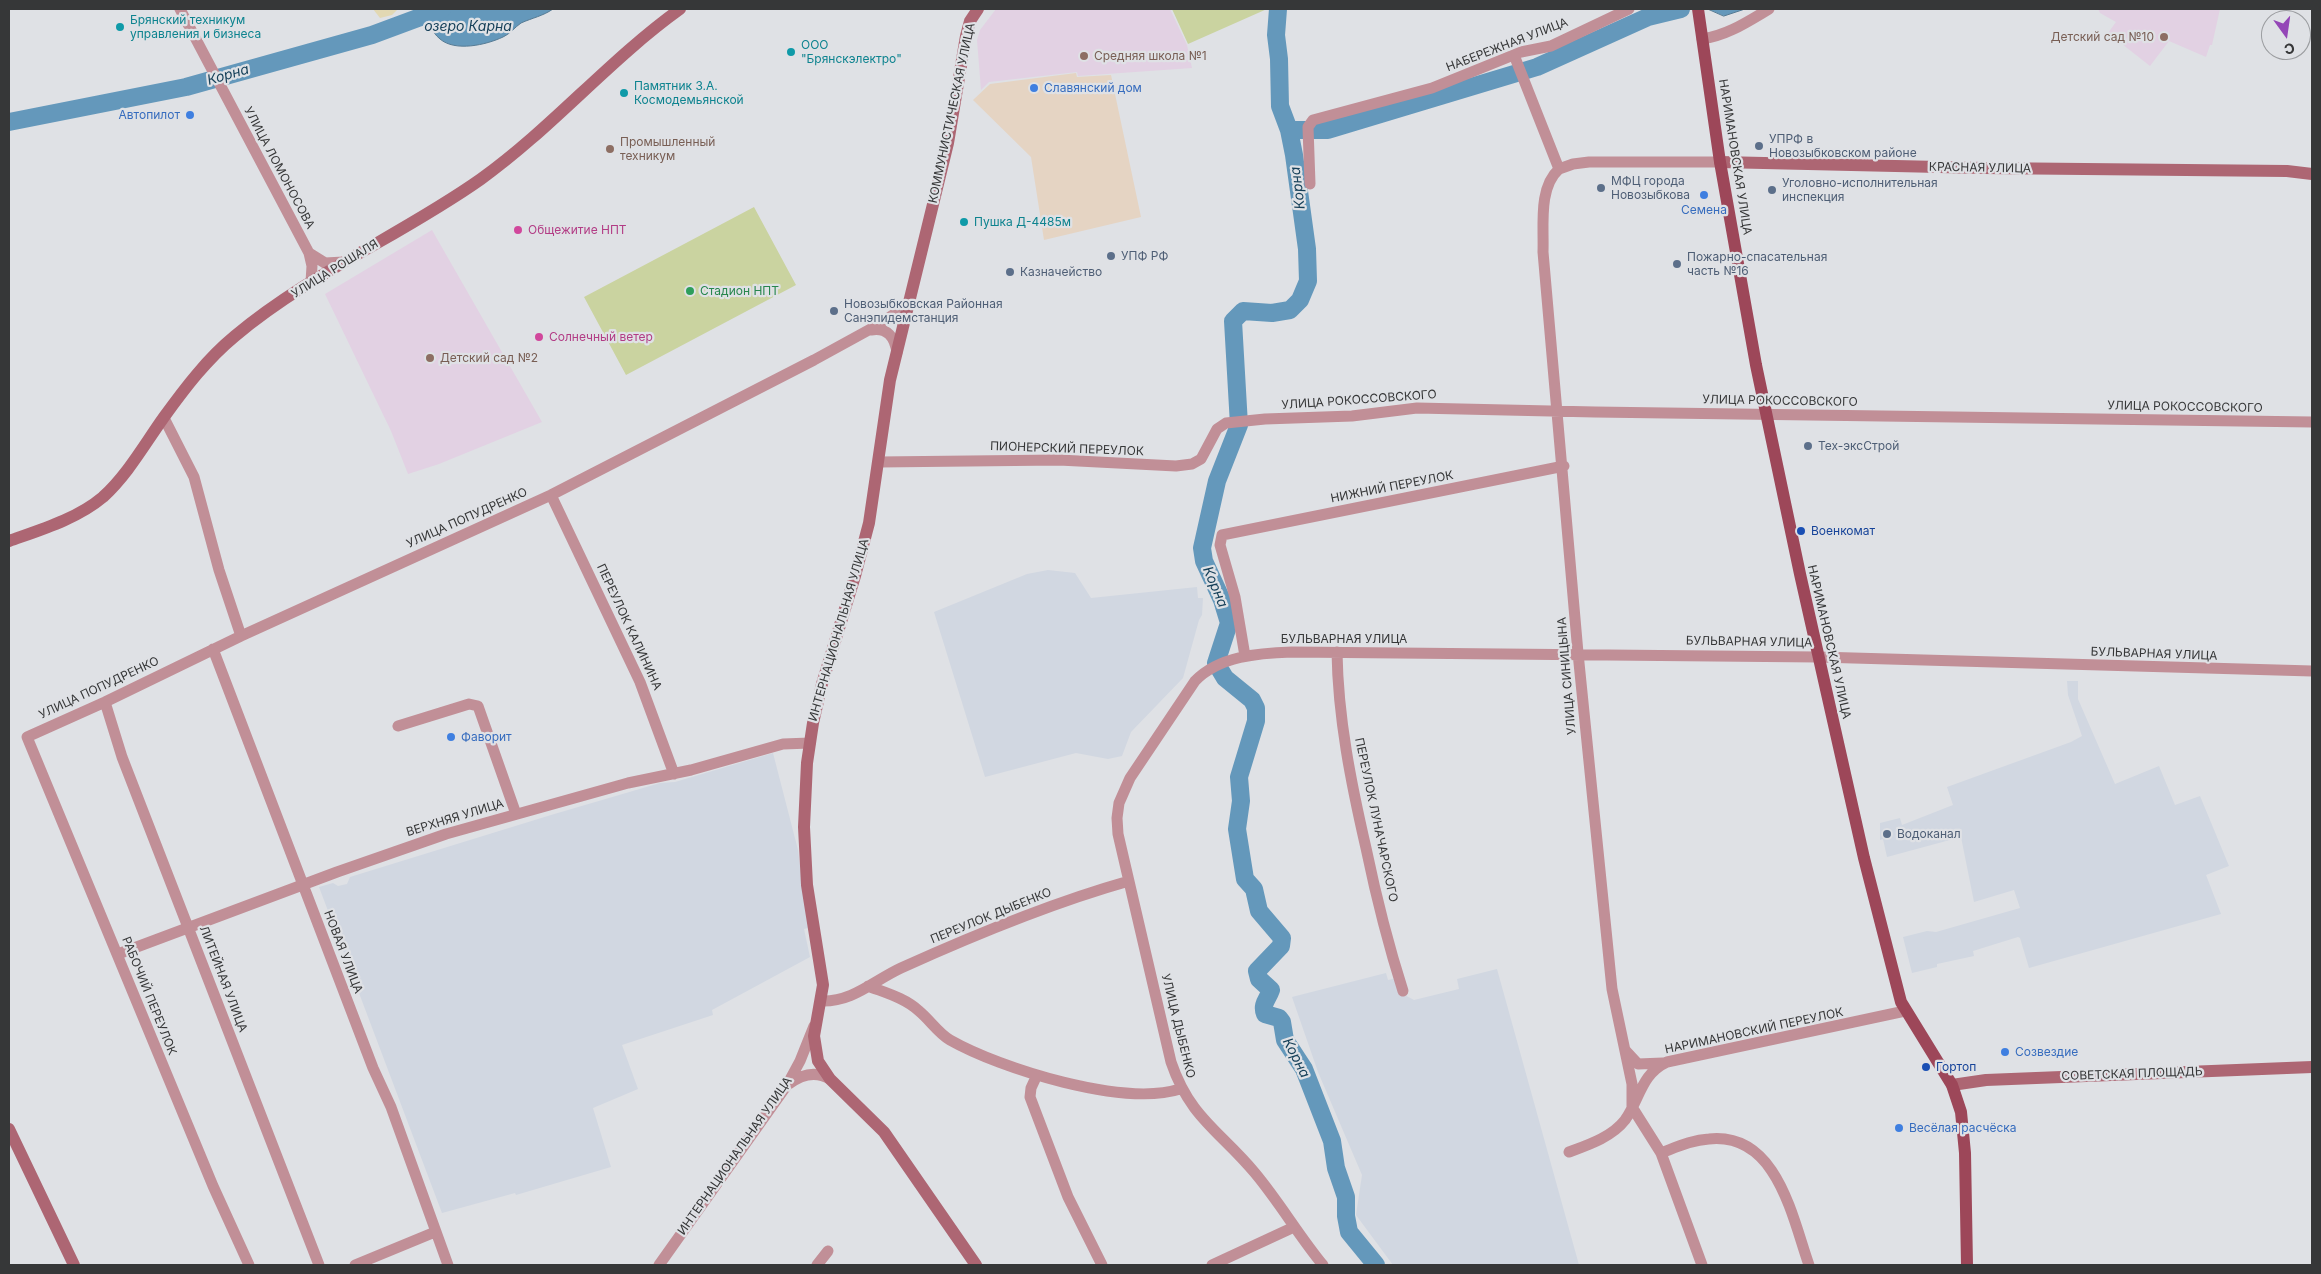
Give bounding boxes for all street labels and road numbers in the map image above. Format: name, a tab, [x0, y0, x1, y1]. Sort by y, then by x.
street label: НАБЕРЕЖНАЯ УЛИЦА	[1444, 15, 1570, 75]
street label: КОММУНИСТИЧЕСКАЯ УЛИЦА	[926, 22, 978, 204]
street label: НАРИМАНОВСКАЯ УЛИЦА	[1716, 78, 1754, 236]
street label: УЛИЦА ЛОМОНОСОВА	[241, 104, 317, 232]
street label: КРАСНАЯ УЛИЦА	[1929, 160, 2031, 176]
street label: УЛИЦА РОШАЛЯ	[289, 237, 381, 301]
street label: УЛИЦА РОКОССОВСКОГО	[1281, 387, 1437, 413]
street label: УЛИЦА РОКОССОВСКОГО	[1702, 392, 1858, 410]
street label: УЛИЦА РОКОССОВСКОГО	[2107, 398, 2263, 416]
street label: ПИОНЕРСКИЙ ПЕРЕУЛОК	[990, 439, 1144, 459]
street label: НИЖНИЙ ПЕРЕУЛОК	[1329, 468, 1455, 506]
street label: УЛИЦА ПОПУДРЕНКО	[404, 485, 530, 551]
street label: ИНТЕРНАЦИОНАЛЬНАЯ УЛИЦА	[806, 537, 872, 723]
street label: ПЕРЕУЛОК КАЛИНИНА	[593, 562, 665, 692]
street label: НАРИМАНОВСКАЯ УЛИЦА	[1804, 564, 1854, 720]
street label: УЛИЦА СИНИЦЫНА	[1555, 617, 1579, 735]
street label: БУЛЬВАРНАЯ УЛИЦА	[1281, 632, 1407, 646]
street label: БУЛЬВАРНАЯ УЛИЦА	[1686, 634, 1812, 650]
street label: БУЛЬВАРНАЯ УЛИЦА	[2090, 645, 2218, 663]
street label: УЛИЦА ПОПУДРЕНКО	[37, 654, 161, 722]
street label: ПЕРЕУЛОК ЛУНАЧАРСКОГО	[1352, 737, 1400, 903]
street label: ВЕРХНЯЯ УЛИЦА	[405, 796, 505, 840]
street label: ПЕРЕУЛОК ДЫБЕНКО	[928, 885, 1054, 947]
street label: НОВАЯ УЛИЦА	[321, 908, 365, 996]
street label: ЛИТЕЙНАЯ УЛИЦА	[196, 924, 250, 1034]
street label: РАБОЧИЙ ПЕРЕУЛОК	[119, 935, 179, 1057]
street label: УЛИЦА ДЫБЕНКО	[1158, 972, 1198, 1080]
street label: НАРИМАНОВСКИЙ ПЕРЕУЛОК	[1663, 1005, 1845, 1057]
street label: СОВЕТСКАЯ ПЛОЩАДЬ	[2061, 1064, 2203, 1084]
street label: ИНТЕРНАЦИОНАЛЬНАЯ УЛИЦА	[675, 1074, 795, 1238]

